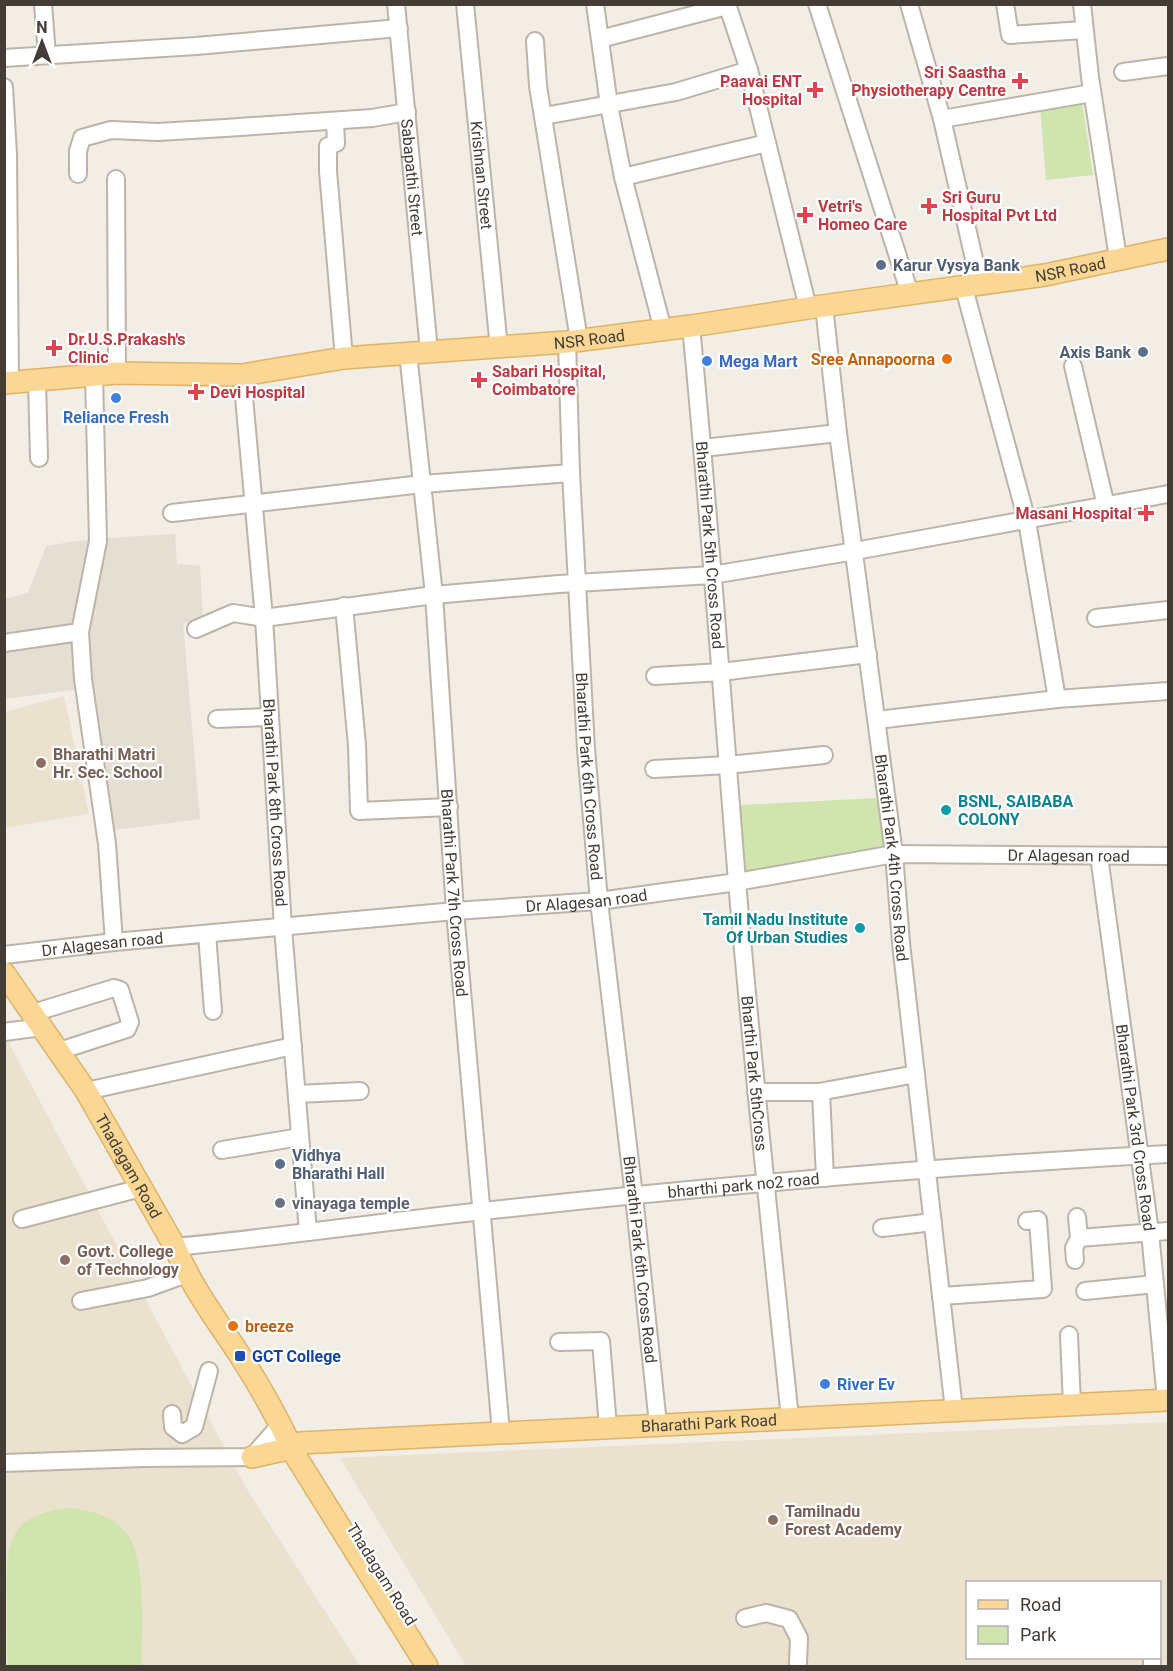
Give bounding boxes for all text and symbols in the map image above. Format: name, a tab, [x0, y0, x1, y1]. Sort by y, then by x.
north arrow	[12, 12, 72, 72]
text: N	[36, 18, 48, 37]
place label: Sri Saastha Physiotherapy Centre	[851, 63, 1006, 100]
place label: Paavai ENT Hospital	[720, 72, 802, 109]
marker: Sri Saastha Physiotherapy Centre	[1011, 72, 1029, 90]
marker: Paavai ENT Hospital	[806, 81, 824, 99]
street label: Sabapathi Street	[397, 118, 427, 237]
street label: Krishnan Street	[467, 120, 496, 230]
place label: Sri Guru Hospital Pvt Ltd	[942, 188, 1057, 225]
place label: Vetri's Homeo Care	[818, 197, 908, 234]
marker: Sri Guru Hospital Pvt Ltd	[920, 197, 938, 215]
marker: Vetri's Homeo Care	[796, 206, 814, 224]
street label: NSR Road	[1034, 253, 1107, 286]
place label: Karur Vysya Bank	[893, 256, 1020, 275]
marker: Karur Vysya Bank	[874, 258, 888, 272]
street label: NSR Road	[553, 326, 626, 353]
place label: Dr.U.S.Prakash's Clinic	[68, 330, 186, 367]
marker: Dr.U.S.Prakash's Clinic	[45, 339, 63, 357]
place label: Axis Bank	[1059, 343, 1131, 362]
marker: Axis Bank	[1136, 345, 1150, 359]
place label: Sree Annapoorna	[811, 350, 935, 369]
place label: Mega Mart	[719, 352, 798, 371]
marker: Sree Annapoorna	[940, 352, 954, 366]
marker: Mega Mart	[700, 354, 714, 368]
place label: Sabari Hospital, Coimbatore	[492, 362, 606, 399]
marker: Sabari Hospital, Coimbatore	[470, 371, 488, 389]
marker: Devi Hospital	[187, 383, 205, 401]
place label: Devi Hospital	[210, 383, 305, 402]
marker: Reliance Fresh	[109, 391, 123, 405]
place label: Reliance Fresh	[63, 408, 169, 427]
street label: Bharathi Park 5th Cross Road	[692, 441, 728, 650]
place label: Masani Hospital	[1015, 504, 1132, 523]
marker: Masani Hospital	[1137, 504, 1155, 522]
street label: Bharathi Park 6th Cross Road	[572, 672, 606, 881]
street label: Bharathi Park 8th Cross Road	[259, 698, 291, 907]
place label: Bharathi Matri Hr. Sec. School	[53, 745, 162, 782]
street label: Bharathi Park 4th Cross Road	[871, 753, 912, 962]
marker: Bharathi Matri Hr. Sec. School	[34, 756, 48, 770]
street label: Bharathi Park 7th Cross Road	[437, 788, 472, 998]
place label: BSNL, SAIBABA COLONY	[958, 792, 1073, 829]
marker: BSNL, SAIBABA COLONY	[939, 803, 953, 817]
street label: Dr Alagesan road	[1007, 846, 1130, 866]
street label: Dr Alagesan road	[525, 885, 649, 916]
place label: Tamil Nadu Institute Of Urban Studies	[703, 910, 848, 947]
marker: Tamil Nadu Institute Of Urban Studies	[853, 921, 867, 935]
street label: Dr Alagesan road	[41, 929, 164, 960]
street label: Bharthi Park 5thCross	[737, 995, 771, 1152]
street label: Bharathi Park 3rd Cross Road	[1112, 1023, 1159, 1232]
street label: Thadagam Road	[91, 1111, 166, 1222]
place label: Vidhya Bharathi Hall	[292, 1146, 385, 1183]
street label: Bharathi Park 6th Cross Road	[619, 1155, 661, 1364]
marker: Vidhya Bharathi Hall	[273, 1157, 287, 1171]
street label: bharthi park no2 road	[667, 1169, 820, 1202]
place label: vinayaga temple	[292, 1194, 410, 1213]
marker: vinayaga temple	[273, 1196, 287, 1210]
place label: Govt. College of Technology	[77, 1242, 180, 1279]
marker: Govt. College of Technology	[58, 1253, 72, 1267]
place label: breeze	[245, 1317, 294, 1336]
marker: breeze	[226, 1319, 240, 1333]
place label: GCT College	[252, 1347, 341, 1366]
marker: GCT College	[233, 1349, 247, 1363]
place label: River Ev	[837, 1375, 895, 1394]
marker: River Ev	[818, 1377, 832, 1391]
street label: Bharathi Park Road	[641, 1410, 778, 1436]
place label: Tamilnadu Forest Academy	[785, 1502, 903, 1539]
marker: Tamilnadu Forest Academy	[766, 1513, 780, 1527]
street label: Thadagam Road	[342, 1520, 421, 1629]
legend	[966, 1581, 1161, 1659]
text: Road	[1020, 1594, 1061, 1615]
text: Park	[1020, 1624, 1057, 1645]

